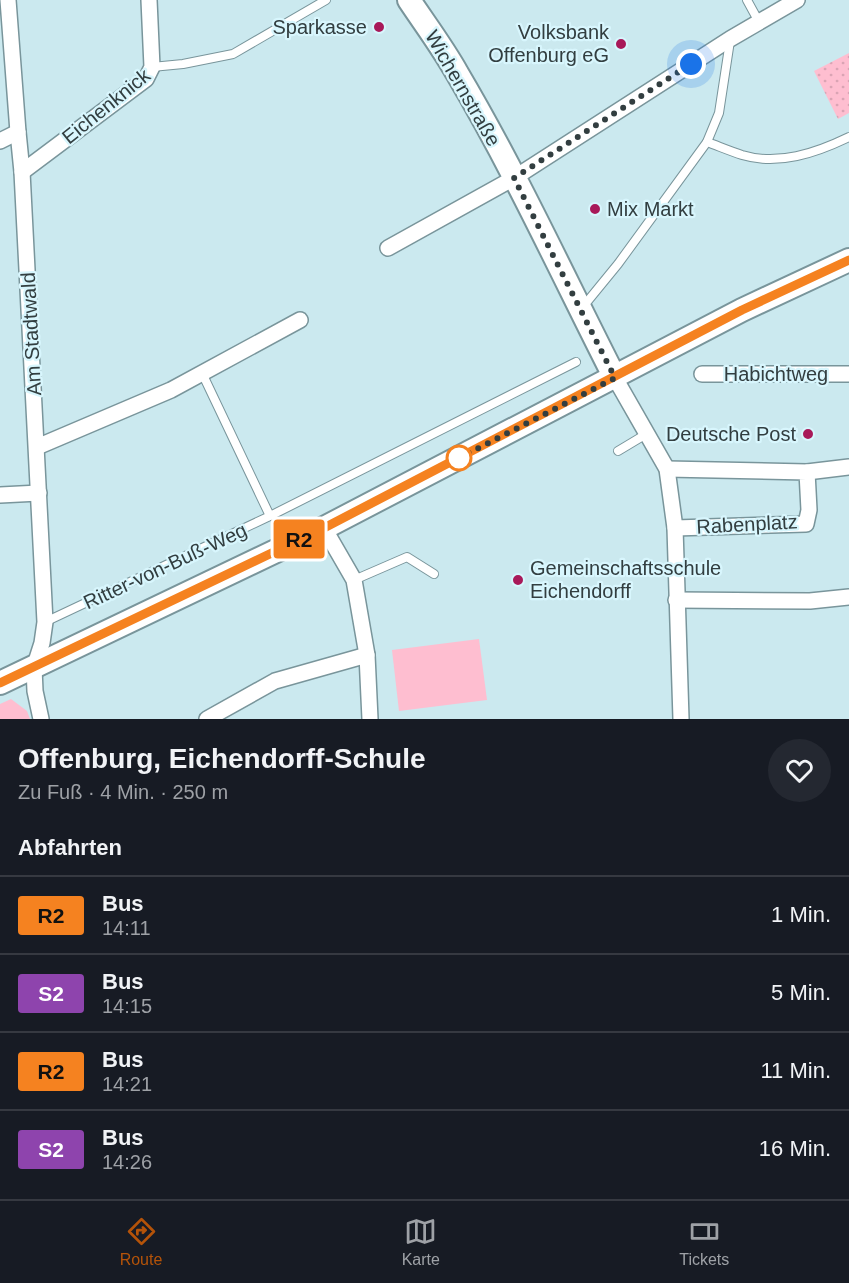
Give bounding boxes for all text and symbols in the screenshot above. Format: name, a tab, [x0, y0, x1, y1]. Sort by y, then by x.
place label: Sparkasse	[273, 16, 367, 38]
marker: Sparkasse	[372, 20, 386, 34]
place label: Volksbank Offenburg eG	[488, 21, 610, 66]
street label: Wichernstraße	[421, 26, 505, 150]
marker: Volksbank Offenburg eG	[614, 37, 628, 51]
your location	[676, 49, 706, 79]
street label: Eichenknick	[58, 63, 155, 148]
place label: Mix Markt	[607, 198, 694, 220]
marker: Mix Markt	[588, 202, 602, 216]
street label: Am Stadtwald	[17, 272, 45, 396]
street label: Habichtweg	[724, 363, 828, 385]
place label: Deutsche Post	[666, 423, 796, 445]
marker: Deutsche Post	[801, 427, 815, 441]
unlabelled marker	[446, 445, 472, 471]
street label: Rabenplatz	[696, 510, 798, 538]
street label: Ritter-von-Buß-Weg	[80, 519, 250, 613]
line badge: R2	[272, 520, 326, 558]
text: R2	[286, 528, 312, 551]
place label: Gemeinschaftsschule Eichendorff	[530, 557, 721, 602]
marker: Gemeinschaftsschule Eichendorff	[511, 573, 525, 587]
button: heart	[768, 739, 831, 802]
text: Offenburg, Eichendorff-Schule	[18, 743, 426, 774]
text: Zu Fuß · 4 Min. · 250 m	[18, 781, 228, 803]
text: Abfahrten	[18, 835, 122, 860]
text: Bus	[102, 891, 144, 916]
text: 1 Min.	[771, 902, 831, 927]
text: R2	[38, 904, 64, 927]
text: 14:11	[102, 917, 151, 939]
text: Bus	[102, 969, 144, 994]
text: 5 Min.	[771, 980, 831, 1005]
text: S2	[38, 982, 64, 1005]
text: 14:15	[102, 995, 152, 1017]
text: Bus	[102, 1047, 144, 1072]
text: 11 Min.	[760, 1058, 831, 1083]
text: R2	[38, 1060, 64, 1083]
text: 14:21	[102, 1073, 152, 1095]
text: Bus	[102, 1125, 144, 1150]
text: 16 Min.	[759, 1136, 831, 1161]
text: S2	[38, 1138, 64, 1161]
text: 14:26	[102, 1151, 152, 1173]
tab: Route	[120, 1215, 162, 1269]
tab: Karte	[402, 1215, 440, 1269]
tab: Tickets	[679, 1215, 729, 1269]

